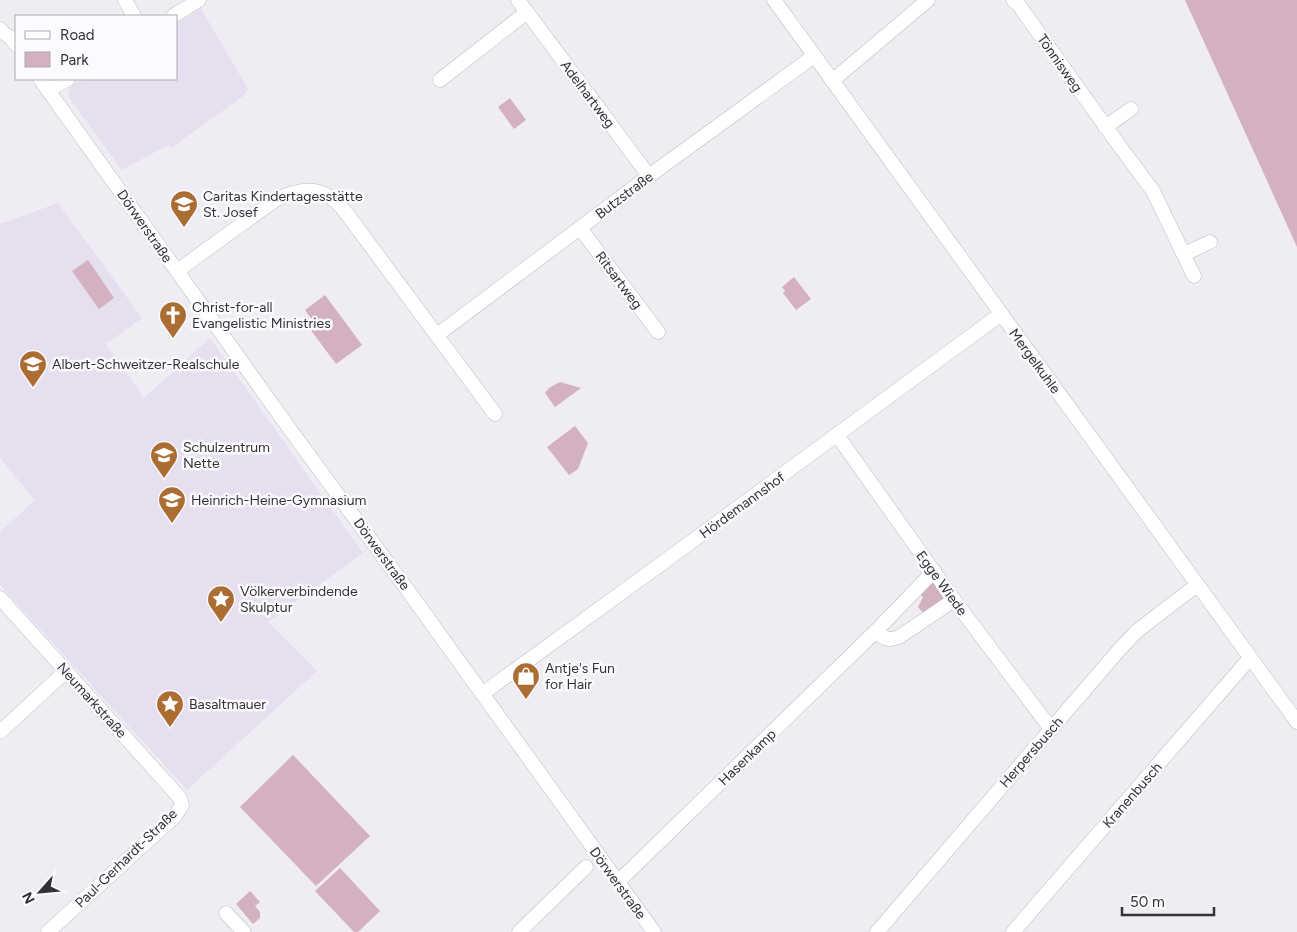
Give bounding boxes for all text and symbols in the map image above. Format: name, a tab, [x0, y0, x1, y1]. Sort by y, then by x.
legend	[15, 15, 178, 80]
text: Road	[60, 26, 95, 44]
street label: Tönnisweg	[1033, 31, 1086, 96]
text: Park	[60, 51, 89, 69]
street label: Adelhartweg	[557, 57, 618, 131]
street label: Butzstraße	[592, 168, 657, 223]
street label: Dörwerstraße	[113, 187, 176, 266]
place label: Caritas Kindertagesstätte St. Josef	[203, 188, 363, 221]
school or university icon: Caritas Kindertagesstätte St. Josef	[169, 189, 199, 228]
street label: Ritsartweg	[591, 248, 646, 312]
place label: Christ-for-all Evangelistic Ministries	[192, 299, 331, 332]
church icon: Christ-for-all Evangelistic Ministries	[158, 300, 188, 339]
street label: Mergelkuhle	[1005, 325, 1064, 397]
school or university icon: Albert-Schweitzer-Realschule	[18, 349, 48, 388]
place label: Albert-Schweitzer-Realschule	[52, 356, 240, 373]
place label: Schulzentrum Nette	[183, 439, 270, 472]
school or university icon: Schulzentrum Nette	[149, 440, 179, 479]
street label: Hördemannshof	[696, 468, 789, 542]
school or university icon: Heinrich-Heine-Gymnasium	[157, 485, 187, 524]
place label: Heinrich-Heine-Gymnasium	[191, 492, 367, 509]
street label: Dörwerstraße	[350, 515, 414, 594]
street label: Egge Wiede	[912, 548, 971, 619]
place label: Völkerverbindende Skulptur	[240, 583, 358, 616]
place icon: Völkerverbindende Skulptur	[206, 584, 236, 623]
street label: Neumarkstraße	[53, 659, 130, 742]
place label: Antje's Fun for Hair	[545, 660, 615, 693]
shop icon: Antje's Fun for Hair	[511, 661, 541, 700]
place icon: Basaltmauer	[155, 689, 185, 728]
place label: Basaltmauer	[189, 696, 266, 713]
street label: Herpersbusch	[996, 713, 1067, 791]
street label: Hasenkamp	[715, 726, 780, 789]
street label: Kranenbusch	[1099, 759, 1166, 832]
street label: Paul-Gerhardt-Straße	[72, 805, 181, 911]
street label: Dörwerstraße	[586, 844, 650, 923]
north arrow	[15, 867, 65, 917]
scale bar	[1122, 884, 1214, 916]
text: N	[19, 889, 39, 906]
text: 50 m	[1130, 893, 1165, 911]

